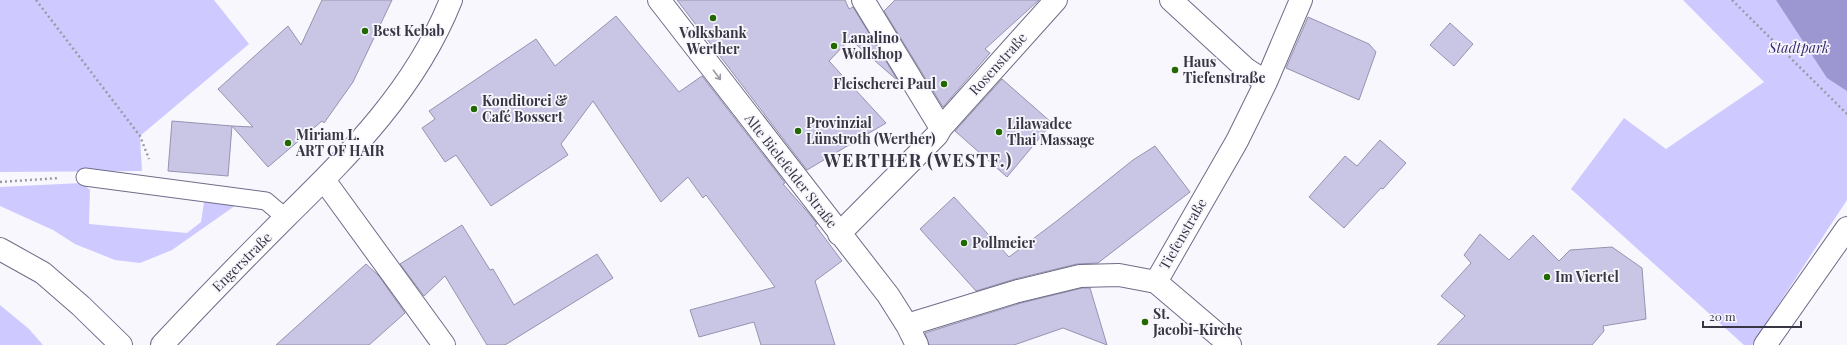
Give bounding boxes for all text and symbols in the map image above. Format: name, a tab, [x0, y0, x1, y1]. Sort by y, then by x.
marker: Volksbank Werther	[708, 13, 718, 23]
place label: Best Kebab	[373, 21, 445, 40]
place label: Volksbank Werther	[678, 23, 748, 58]
marker: Best Kebab	[360, 26, 370, 36]
place label: Lanalino Wollshop	[841, 28, 902, 63]
street label: Rosenstraße	[964, 28, 1031, 99]
park label: Stadtpark	[1768, 38, 1829, 57]
marker: Lanalino Wollshop	[829, 41, 839, 51]
place label: Haus Tiefenstraße	[1183, 52, 1266, 87]
marker: Haus Tiefenstraße	[1170, 65, 1180, 75]
one-way arrow	[713, 69, 721, 80]
place label: Fleischerei Paul	[833, 74, 937, 93]
marker: Fleischerei Paul	[939, 79, 949, 89]
place label: Konditorei & Café Bossert	[482, 91, 568, 126]
marker: Konditorei & Café Bossert	[469, 104, 479, 114]
street label: Alte Bielefelder Straße	[740, 109, 842, 232]
place label: Provinzial Lünstroth (Werther)	[806, 113, 936, 148]
place label: Lilawadee Thai Massage	[1007, 114, 1095, 149]
place label: Miriam L. ART OF HAIR	[295, 125, 385, 160]
marker: Provinzial Lünstroth (Werther)	[793, 126, 803, 136]
marker: Lilawadee Thai Massage	[994, 127, 1004, 137]
marker: Miriam L. ART OF HAIR	[283, 138, 293, 148]
district label: WERTHER (WESTF.)	[823, 148, 1012, 172]
street label: Tiefenstraße	[1154, 195, 1211, 273]
street label: Engerstraße	[208, 228, 276, 296]
place label: Pollmeier	[972, 233, 1035, 252]
marker: Pollmeier	[959, 238, 969, 248]
place label: Im Viertel	[1555, 267, 1619, 286]
marker: Im Viertel	[1542, 272, 1552, 282]
scale bar	[1703, 303, 1801, 329]
place label: St. Jacobi-Kirche	[1152, 304, 1242, 339]
text: 20 m	[1709, 308, 1736, 324]
marker: St. Jacobi-Kirche	[1140, 317, 1150, 327]

